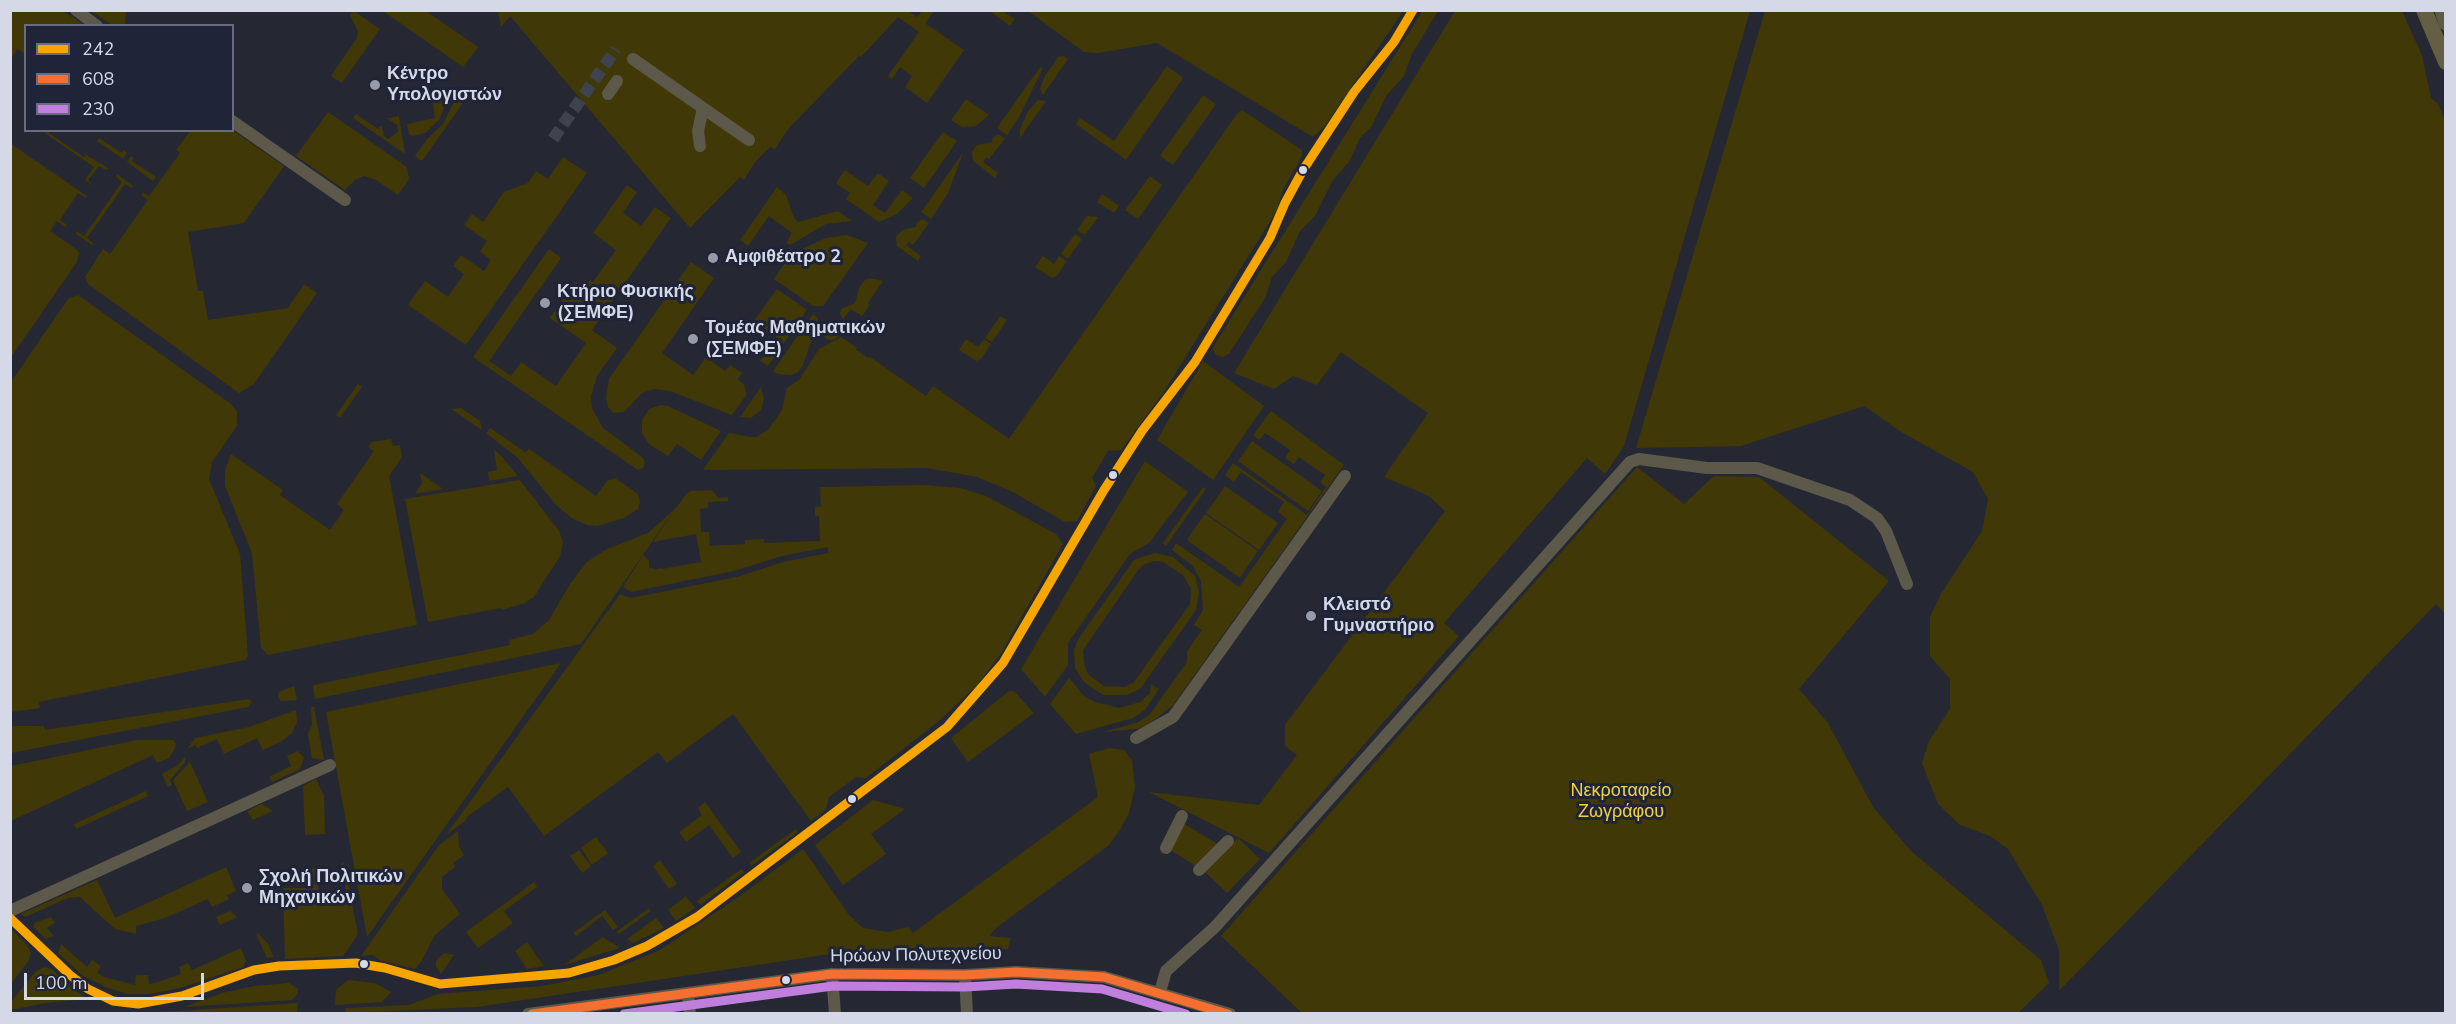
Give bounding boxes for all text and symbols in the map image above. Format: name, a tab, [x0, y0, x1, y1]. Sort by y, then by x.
legend	[24, 24, 234, 132]
text: 242	[82, 37, 114, 61]
place label: Κέντρο Υπολογιστών	[387, 64, 502, 106]
text: 608	[82, 67, 114, 91]
marker: Κέντρο Υπολογιστών	[368, 78, 382, 92]
text: 230	[82, 97, 114, 121]
unlabelled marker	[1297, 164, 1309, 176]
place label: Αμφιθέατρο 2	[725, 247, 841, 269]
marker: Αμφιθέατρο 2	[706, 251, 720, 265]
place label: Κτήριο Φυσικής (ΣΕΜΦΕ)	[557, 282, 694, 324]
marker: Κτήριο Φυσικής (ΣΕΜΦΕ)	[538, 296, 552, 310]
place label: Τομέας Μαθηματικών (ΣΕΜΦΕ)	[705, 318, 885, 360]
marker: Τομέας Μαθηματικών (ΣΕΜΦΕ)	[686, 332, 700, 346]
unlabelled marker	[1107, 469, 1119, 481]
place label: Κλειστό Γυμναστήριο	[1323, 595, 1434, 638]
marker: Κλειστό Γυμναστήριο	[1304, 609, 1318, 623]
park label: Νεκροταφείο Ζωγράφου	[1571, 781, 1671, 824]
unlabelled marker	[846, 793, 858, 805]
place label: Σχολή Πολιτικών Μηχανικών	[259, 867, 403, 910]
marker: Σχολή Πολιτικών Μηχανικών	[240, 881, 254, 895]
street label: Ηρώων Πολυτεχνείου	[830, 944, 1002, 968]
unlabelled marker	[358, 958, 370, 970]
scale bar	[27, 961, 207, 999]
text: 100 m	[35, 971, 87, 995]
unlabelled marker	[780, 974, 792, 986]

